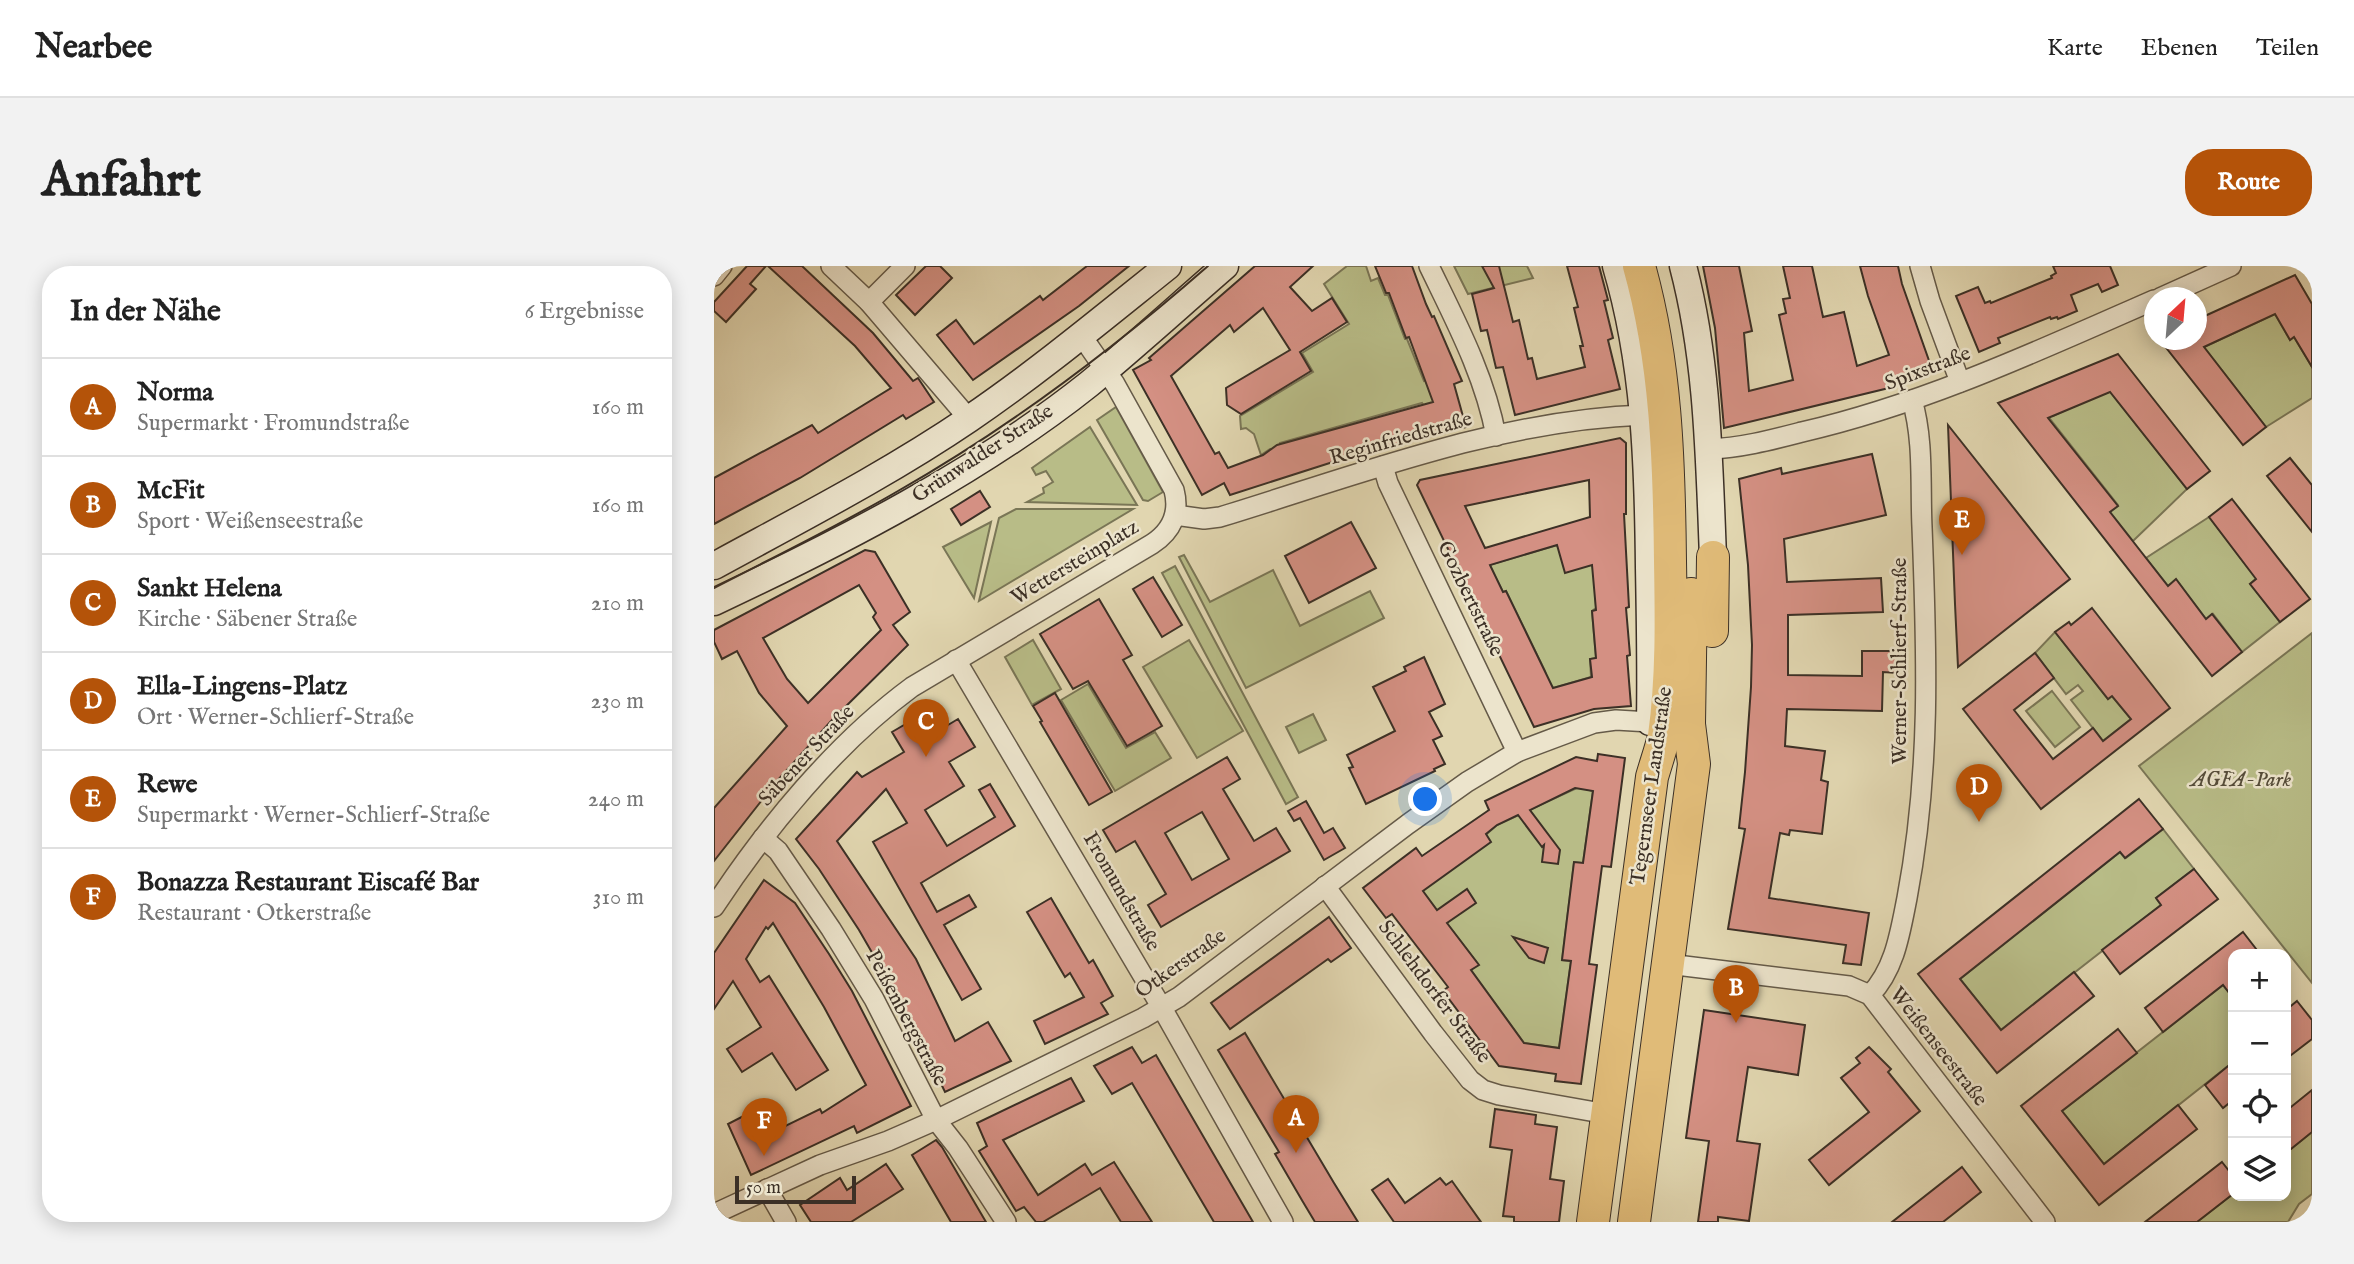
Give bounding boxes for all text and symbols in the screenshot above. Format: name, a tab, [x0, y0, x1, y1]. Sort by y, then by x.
text: Nearbee	[35, 27, 152, 69]
text: Karte	[2047, 33, 2103, 64]
text: Ebenen	[2141, 33, 2218, 64]
text: Teilen	[2256, 33, 2319, 64]
button: Route	[2185, 149, 2312, 216]
text: Anfahrt	[42, 151, 201, 213]
north arrow	[2144, 287, 2207, 350]
text: In der Nähe	[70, 293, 221, 331]
text: 6 Ergebnisse	[525, 297, 644, 326]
street label: Spixstraße	[1881, 340, 1975, 398]
text: Norma	[137, 376, 214, 409]
text: A	[85, 393, 101, 422]
text: 160 m	[592, 393, 644, 422]
street label: Grünwalder Straße	[907, 398, 1059, 510]
street label: Reginfriedstraße	[1327, 406, 1476, 472]
text: Supermarkt · Fromundstraße	[137, 409, 410, 438]
text: McFit	[137, 474, 205, 507]
text: B	[85, 491, 101, 520]
text: 160 m	[592, 491, 644, 520]
pin: E	[1939, 497, 1985, 555]
text: Sport · Weißenseestraße	[137, 507, 363, 536]
street label: Wettersteinplatz	[1006, 514, 1144, 612]
street label: Gozbertstraße	[1430, 537, 1510, 662]
street label: Werner-Schlierf-Straße	[1887, 557, 1914, 764]
text: Sankt Helena	[137, 572, 282, 605]
text: C	[85, 589, 101, 618]
text: 210 m	[591, 589, 644, 618]
text: Kirche · Säbener Straße	[137, 605, 357, 634]
text: Ella-Lingens-Platz	[137, 670, 347, 703]
street label: Tegernseer Landstraße	[1625, 685, 1679, 887]
text: D	[84, 687, 102, 716]
text: 230 m	[591, 687, 644, 716]
street label: Säbener Straße	[753, 699, 861, 812]
pin: C	[903, 699, 949, 757]
text: Ort · Werner-Schlierf-Straße	[137, 703, 414, 732]
pin: D	[1956, 764, 2002, 822]
park label: AGFA-Park	[2189, 767, 2292, 794]
text: Rewe	[137, 768, 198, 801]
your location	[1408, 782, 1442, 816]
text: E	[85, 785, 101, 814]
text: 240 m	[588, 785, 644, 814]
text: Supermarkt · Werner-Schlierf-Straße	[137, 801, 490, 830]
street label: Fromundstraße	[1076, 828, 1166, 957]
text: Bonazza Restaurant Eiscafé Bar	[137, 866, 479, 899]
text: F	[86, 883, 100, 912]
text: 310 m	[593, 883, 644, 912]
text: Restaurant · Otkerstraße	[137, 899, 371, 928]
street label: Schlehdorfer Straße	[1371, 915, 1497, 1069]
street label: Otkerstraße	[1130, 923, 1232, 1005]
street label: Peißenbergstraße	[859, 945, 953, 1091]
map controls	[2228, 949, 2291, 1201]
button: +	[2228, 949, 2291, 1012]
pin: B	[1713, 965, 1759, 1023]
street label: Weißenseestraße	[1883, 982, 1993, 1112]
button: −	[2228, 1012, 2291, 1075]
button: locate	[2228, 1075, 2291, 1138]
pin: A	[1273, 1095, 1319, 1153]
pin: F	[741, 1098, 787, 1156]
button: layers	[2228, 1138, 2291, 1201]
scale bar	[735, 1173, 856, 1205]
text: 50 m	[746, 1176, 781, 1200]

